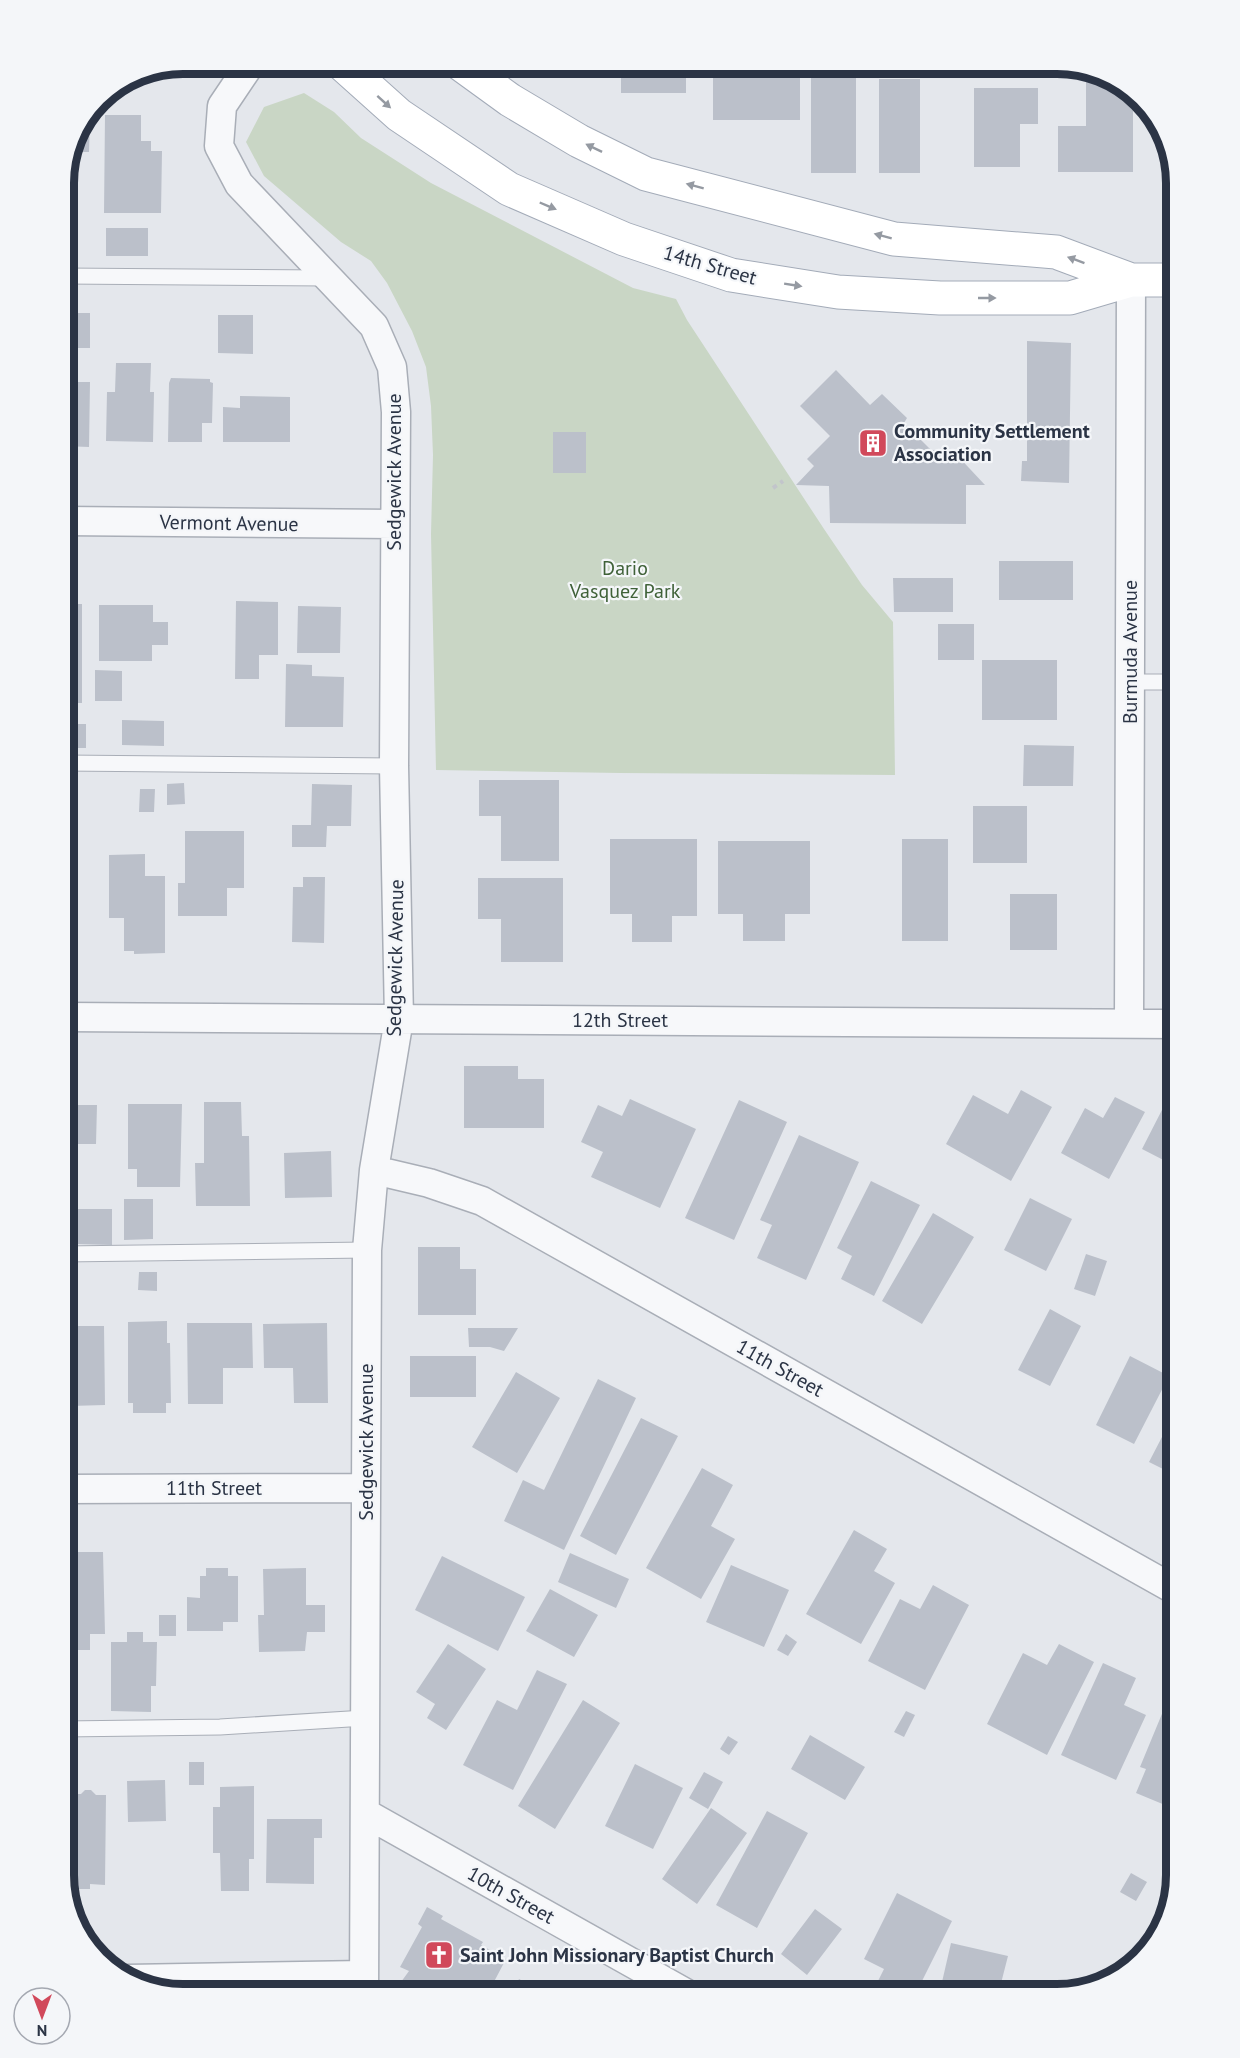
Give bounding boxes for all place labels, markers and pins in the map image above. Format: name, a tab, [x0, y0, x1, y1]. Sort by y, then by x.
place label: Community Settlement Association	[894, 418, 1090, 467]
building icon: Community Settlement Association	[857, 427, 889, 459]
church icon: Saint John Missionary Baptist Church	[423, 1939, 455, 1971]
place label: Saint John Missionary Baptist Church	[460, 1942, 774, 1968]

